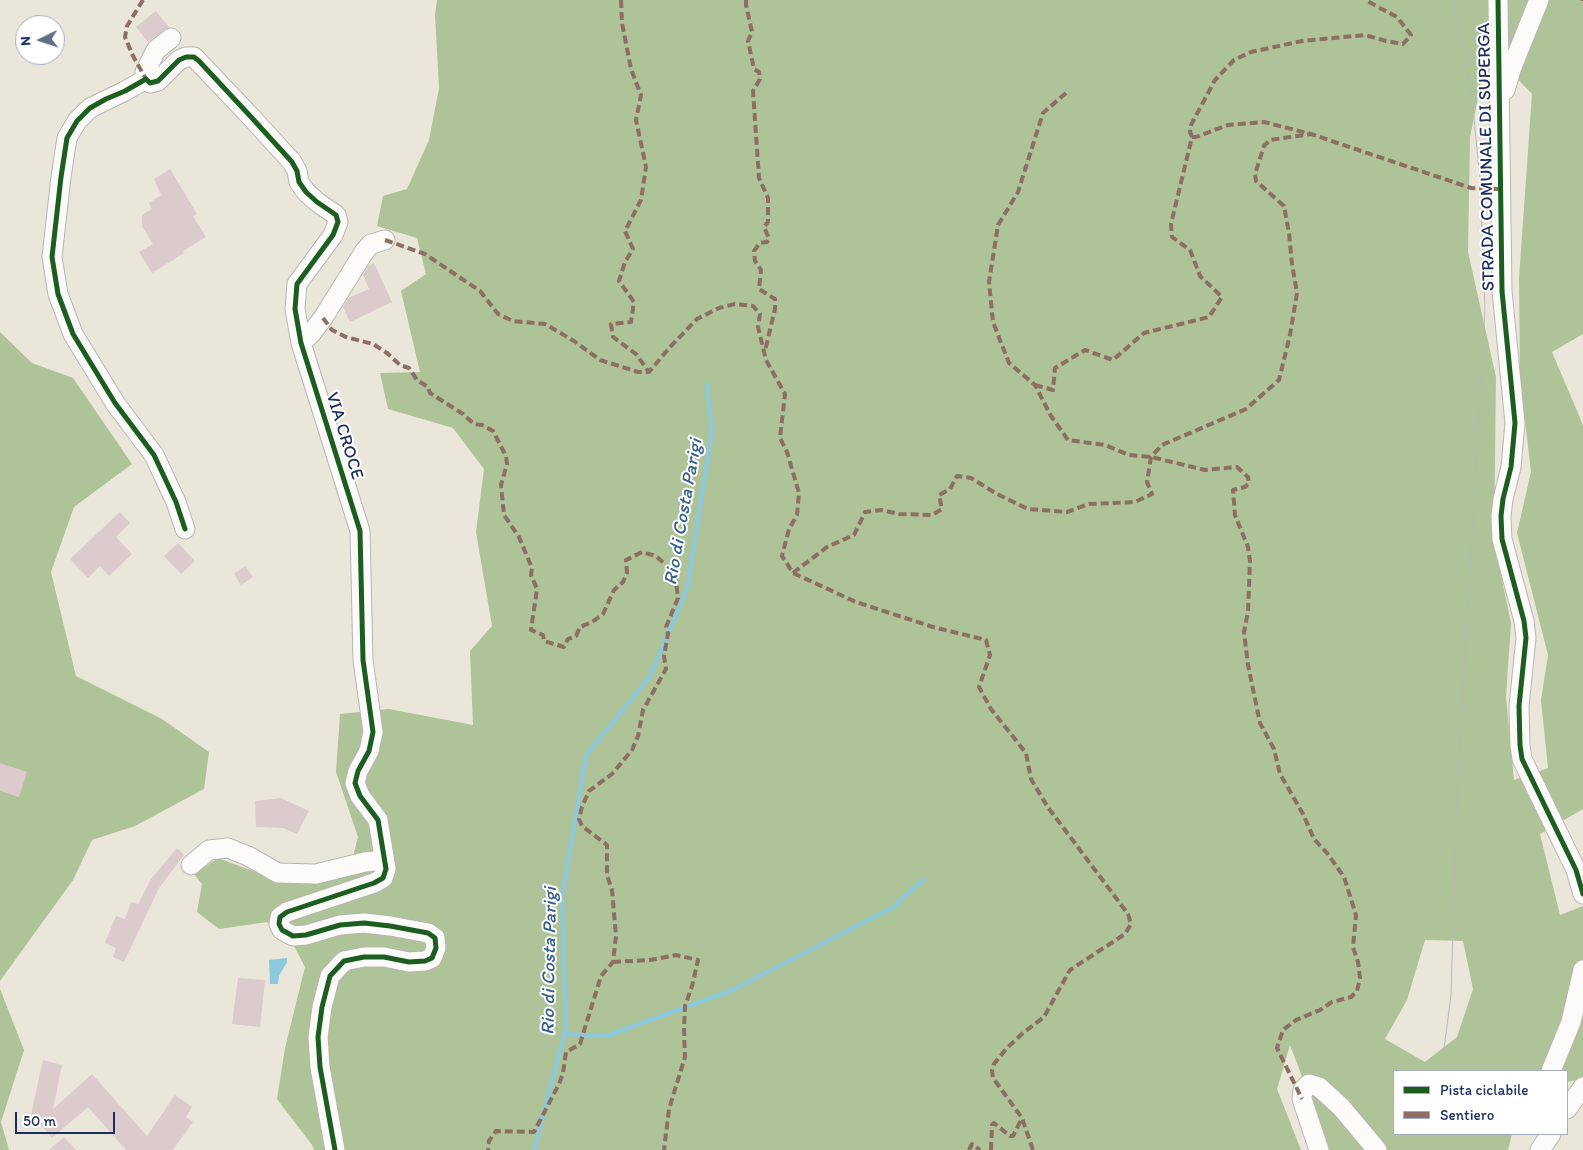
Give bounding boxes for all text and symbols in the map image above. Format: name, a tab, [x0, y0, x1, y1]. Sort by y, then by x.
north arrow	[15, 15, 65, 65]
street label: STRADA COMUNALE DI SUPERGA	[1474, 23, 1500, 291]
text: N	[17, 36, 34, 46]
street label: VIA CROCE	[320, 390, 368, 482]
water label: Rio di Costa Parigi	[660, 437, 708, 587]
water label: Rio di Costa Parigi	[537, 887, 563, 1035]
legend	[1393, 1070, 1568, 1135]
text: Pista ciclabile	[1440, 1081, 1529, 1099]
scale bar	[18, 1102, 118, 1134]
text: Sentiero	[1440, 1106, 1494, 1124]
text: 50 m	[23, 1112, 56, 1130]

